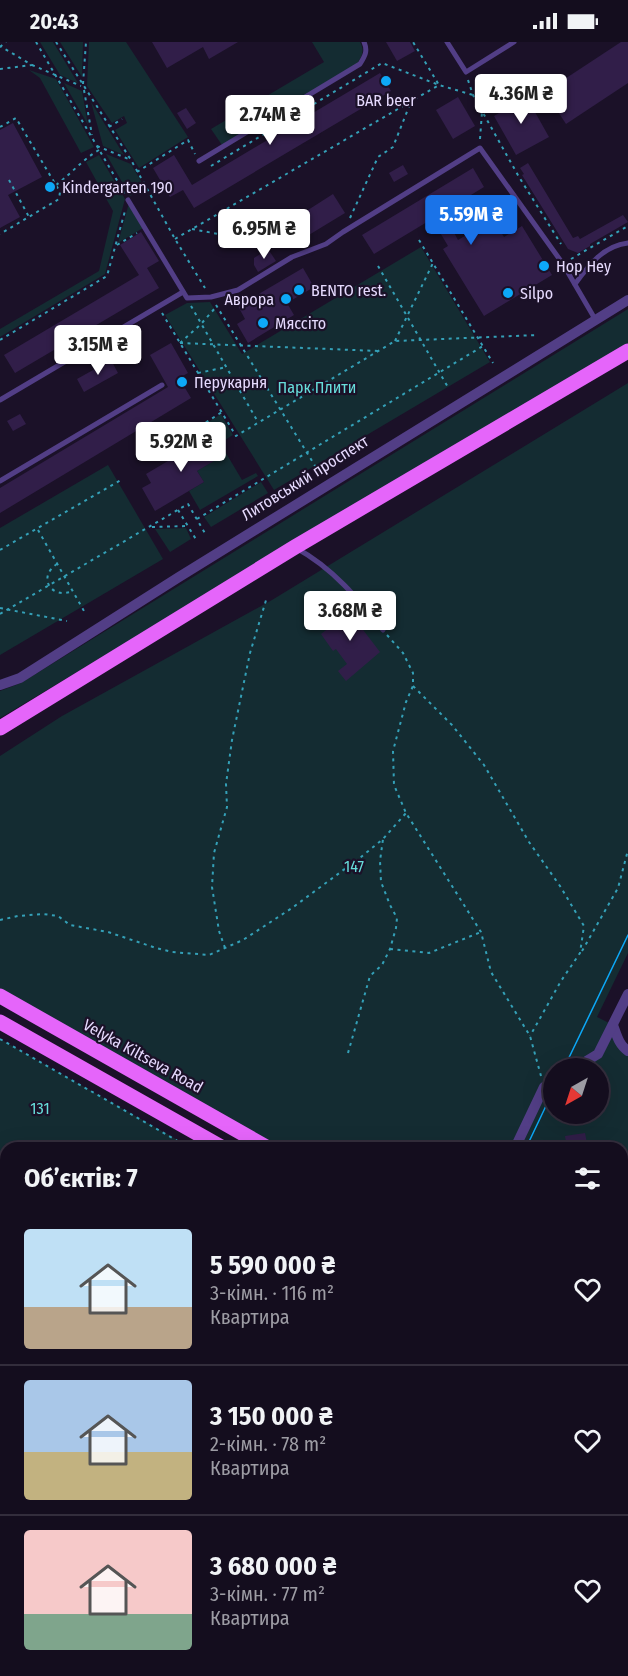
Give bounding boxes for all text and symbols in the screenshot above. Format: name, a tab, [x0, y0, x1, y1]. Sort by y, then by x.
text: 20:43	[30, 8, 79, 35]
marker: BAR beer	[379, 74, 393, 88]
pin: 4.36M ₴	[466, 74, 576, 125]
text: 4.36M ₴	[489, 81, 553, 105]
place label: BAR beer	[356, 91, 416, 110]
pin: 2.74M ₴	[215, 95, 325, 146]
text: 2.74M ₴	[239, 102, 301, 126]
place label: Kindergarten 190	[62, 178, 173, 197]
marker: Kindergarten 190	[43, 180, 57, 194]
pin: 5.59M ₴	[416, 195, 526, 246]
text: 5.59M ₴	[439, 202, 503, 226]
pin: 6.95M ₴	[209, 209, 319, 260]
text: 6.95M ₴	[232, 216, 296, 240]
place label: Hop Hey	[556, 257, 612, 276]
marker: Hop Hey	[537, 259, 551, 273]
place label: BENTO rest.	[311, 281, 386, 300]
marker: BENTO rest.	[292, 283, 306, 297]
place label: Silpo	[520, 284, 553, 303]
marker: Silpo	[501, 286, 515, 300]
place label: Аврора	[224, 290, 274, 309]
marker: Аврора	[279, 292, 293, 306]
place label: Мяссіто	[275, 314, 326, 333]
marker: Мяссіто	[256, 316, 270, 330]
pin: 3.15M ₴	[43, 325, 153, 376]
text: 3.15M ₴	[68, 332, 128, 356]
place label: Перукарня	[194, 373, 267, 392]
marker: Перукарня	[175, 375, 189, 389]
park label: Парк Плити	[278, 378, 356, 397]
pin: 5.92M ₴	[126, 422, 236, 473]
text: 5.92M ₴	[150, 429, 212, 453]
street label: Литовський проспект	[238, 431, 372, 525]
pin: 3.68M ₴	[295, 591, 405, 642]
text: 3.68M ₴	[318, 598, 382, 622]
park label: 147	[344, 857, 365, 876]
street label: Velyka Kiltseva Road	[80, 1015, 206, 1097]
north arrow	[543, 1058, 609, 1124]
map controls	[543, 1058, 609, 1124]
park label: 131	[30, 1099, 50, 1118]
icon: filters	[571, 1162, 604, 1195]
text: Об’єктів: 7	[24, 1163, 138, 1194]
text: 5 590 000 ₴	[210, 1250, 335, 1281]
icon: home	[72, 1253, 144, 1325]
icon: heart	[571, 1273, 604, 1306]
text: 3-кімн. · 116 m²	[210, 1281, 334, 1305]
text: Квартира	[210, 1305, 290, 1329]
text: 3 150 000 ₴	[210, 1401, 333, 1432]
icon: home	[72, 1404, 144, 1476]
icon: heart	[571, 1424, 604, 1457]
text: 2-кімн. · 78 m²	[210, 1432, 326, 1456]
text: Квартира	[210, 1456, 290, 1480]
text: 3 680 000 ₴	[210, 1551, 336, 1582]
icon: home	[72, 1554, 144, 1626]
icon: heart	[571, 1574, 604, 1607]
text: 3-кімн. · 77 m²	[210, 1582, 325, 1606]
text: Квартира	[210, 1606, 290, 1630]

